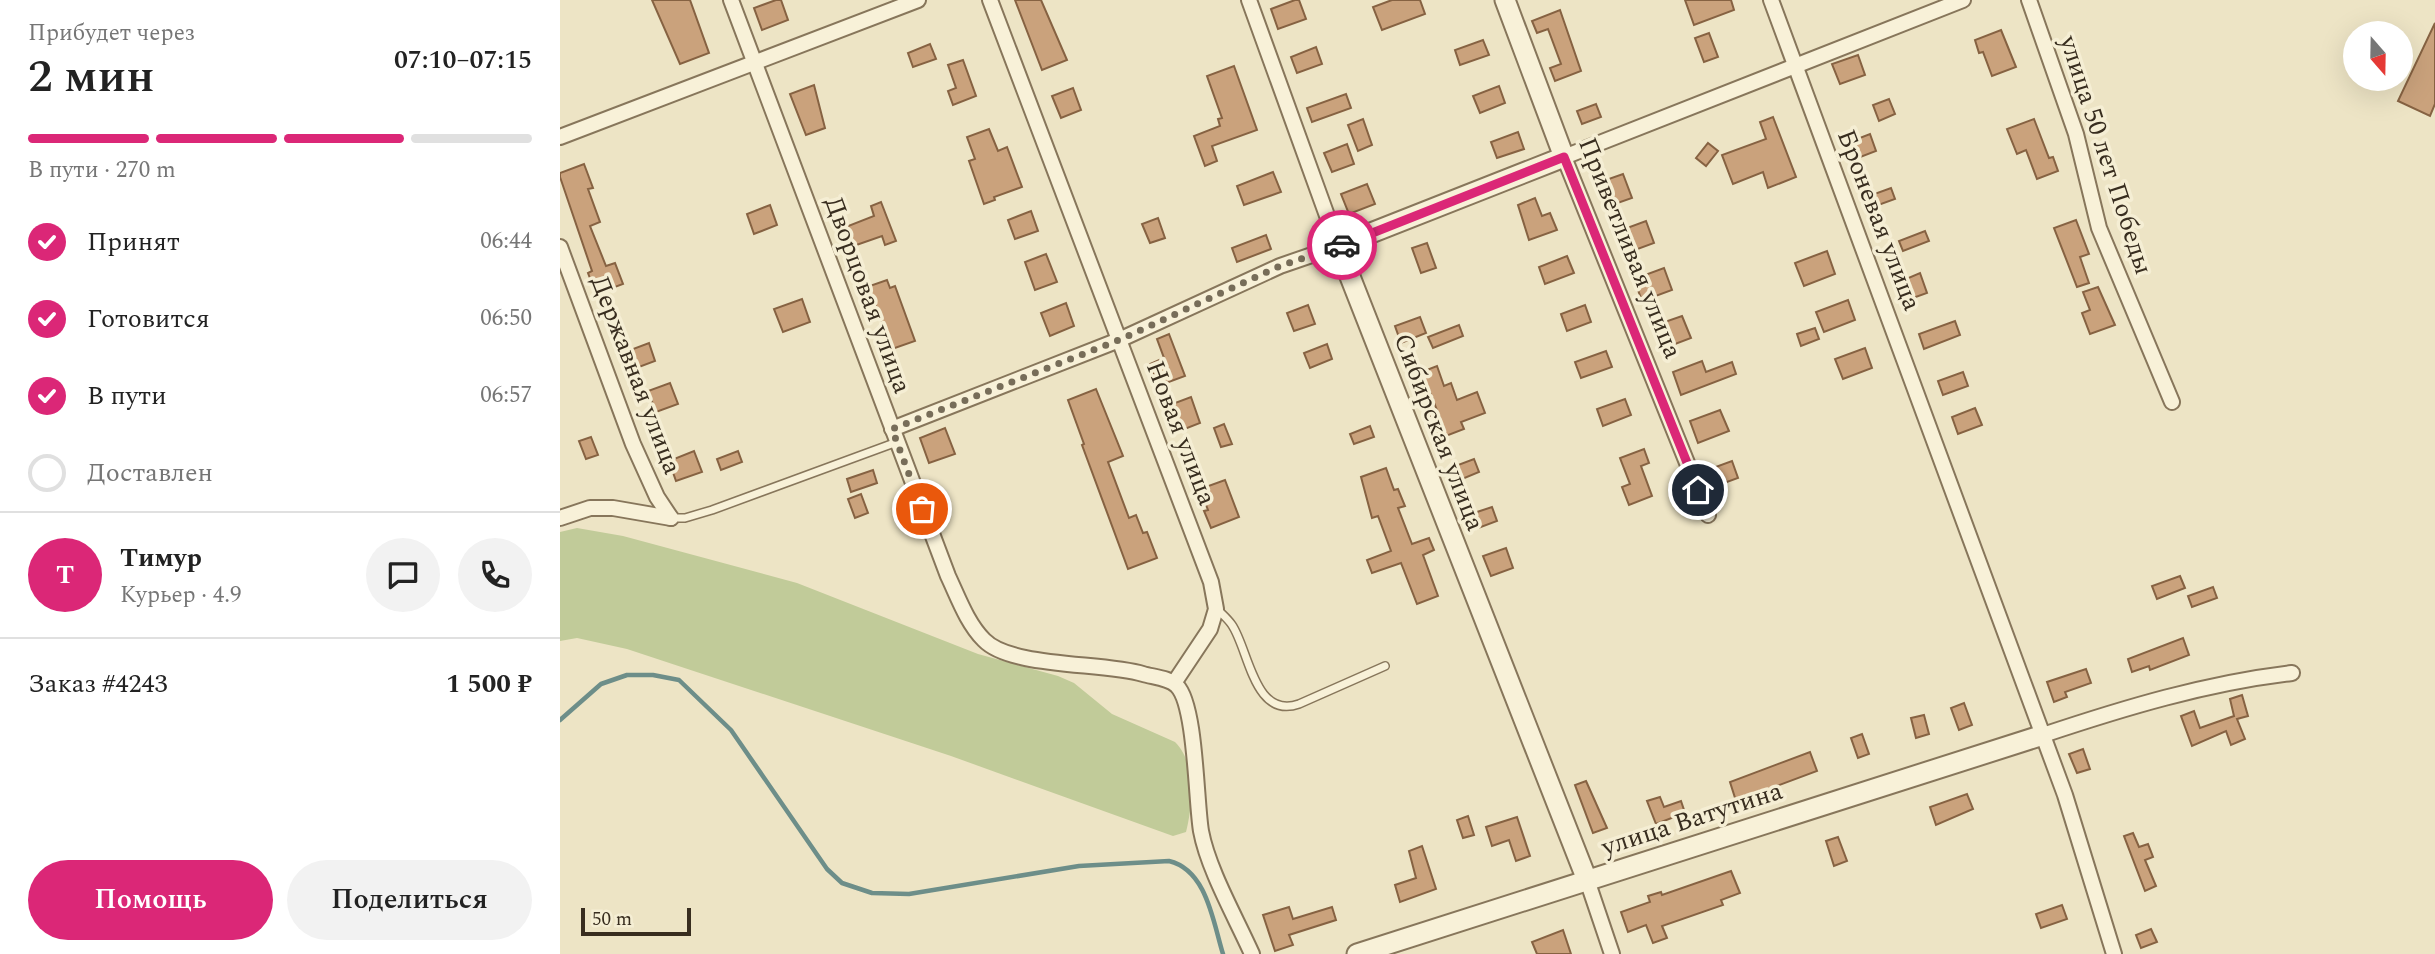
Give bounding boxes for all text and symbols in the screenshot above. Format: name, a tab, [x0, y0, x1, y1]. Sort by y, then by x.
text: Прибудет через	[28, 16, 195, 51]
north arrow	[2343, 21, 2413, 91]
map controls	[2343, 21, 2413, 91]
street label: улица 50 лет Победы	[2048, 29, 2164, 280]
text: 07:10–07:15	[394, 40, 532, 80]
text: 2 мин	[28, 42, 154, 112]
street label: Броневая улица	[1826, 124, 1932, 317]
street label: Приветливая улица	[1567, 131, 1693, 365]
text: В пути · 270 m	[28, 153, 176, 188]
street label: Дворцовая улица	[814, 191, 922, 399]
courier	[1307, 210, 1377, 280]
text: Принят	[87, 222, 180, 262]
icon: check	[28, 223, 66, 261]
text: 06:44	[480, 224, 532, 259]
icon: car	[1323, 226, 1361, 264]
street label: Державная улица	[580, 270, 692, 480]
text: Готовится	[87, 299, 210, 339]
icon: check	[28, 300, 66, 338]
text: 06:50	[480, 301, 532, 336]
street label: Сибирская улица	[1383, 327, 1495, 537]
street label: Новая улица	[1135, 355, 1227, 511]
text: В пути	[87, 376, 167, 416]
icon: check	[28, 377, 66, 415]
text: 06:57	[480, 378, 532, 413]
text: Доставлен	[87, 453, 213, 493]
pin	[1668, 460, 1728, 520]
icon: home	[1679, 471, 1717, 509]
pin	[892, 479, 952, 539]
icon: bag	[903, 490, 941, 528]
text: Тимур	[120, 538, 202, 578]
button: chat	[366, 538, 440, 612]
button: phone	[458, 538, 532, 612]
text: Т	[56, 555, 74, 595]
text: Курьер · 4.9	[120, 578, 242, 613]
text: Заказ #4243	[28, 664, 167, 704]
text: 1 500 ₽	[446, 664, 532, 704]
street label: улица Ватутина	[1595, 771, 1788, 867]
button: Помощь	[28, 860, 273, 940]
button: Поделиться	[287, 860, 532, 940]
scale bar	[581, 905, 691, 937]
text: 50 m	[592, 905, 632, 934]

